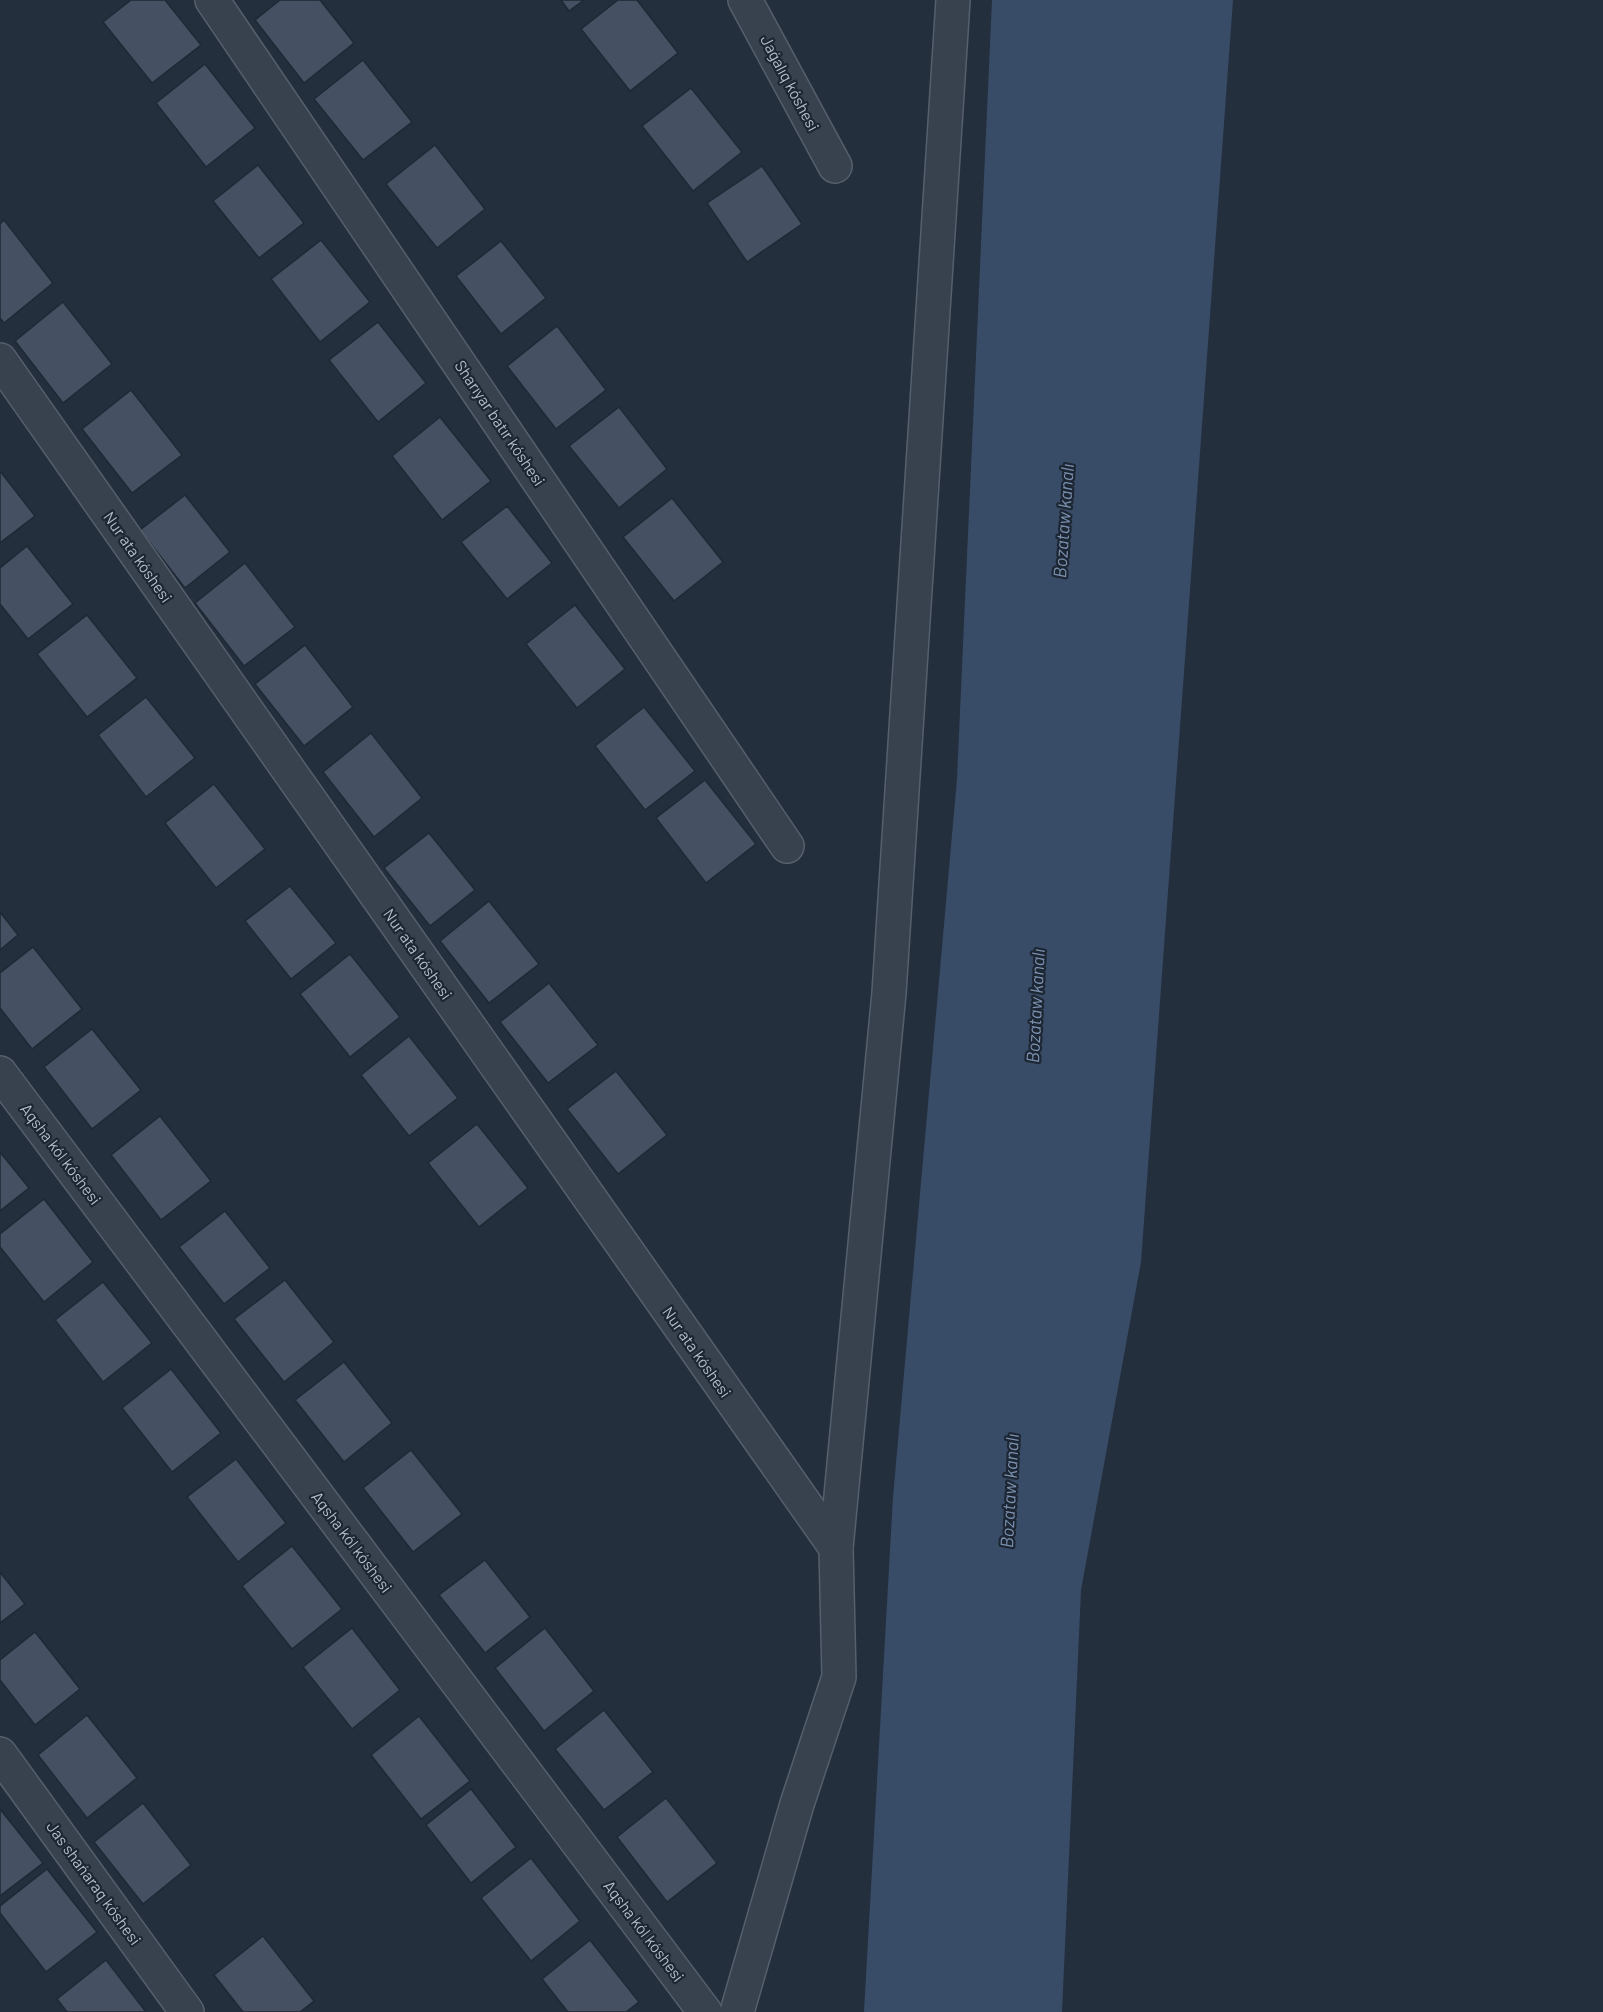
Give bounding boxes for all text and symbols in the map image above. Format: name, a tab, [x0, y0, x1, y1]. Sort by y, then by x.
street label: Jaǵalıq kóshesi	[757, 32, 824, 134]
street label: Sharıyar batır kóshesi	[451, 356, 550, 489]
water label: Bozataw kanalı	[1048, 463, 1078, 579]
street label: Nur ata kóshesi	[100, 508, 177, 606]
street label: Nur ata kóshesi	[380, 905, 457, 1003]
water label: Bozataw kanalı	[1021, 948, 1049, 1064]
street label: Aqsha kól kóshesi	[17, 1099, 106, 1208]
street label: Nur ata kóshesi	[659, 1303, 736, 1401]
water label: Bozataw kanalı	[995, 1433, 1023, 1549]
street label: Aqsha kól kóshesi	[308, 1487, 397, 1596]
street label: Jas shańaraq kóshesi	[43, 1817, 146, 1948]
street label: Aqsha kól kóshesi	[600, 1876, 689, 1985]

